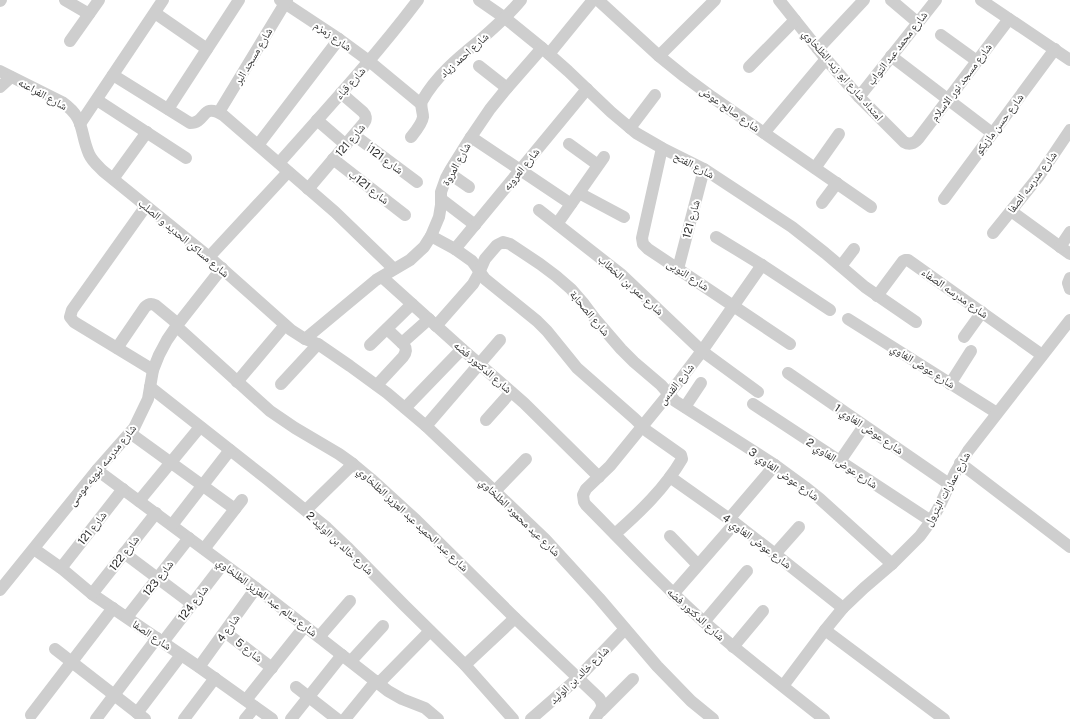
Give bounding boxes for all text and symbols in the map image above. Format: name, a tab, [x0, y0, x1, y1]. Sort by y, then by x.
street label: شارع محمد عبد التواب	[865, 9, 930, 88]
street label: شارع زمزم	[312, 19, 354, 54]
street label: شارع مسجد البر	[231, 26, 275, 88]
street label: امتداد شارع ابو زيد الطلخاوي	[798, 27, 886, 125]
street label: شارع احمد زياد	[437, 30, 491, 81]
street label: شارع مسجد نور الاسلام	[928, 41, 995, 124]
street label: شارع قباء	[332, 64, 368, 102]
street label: شارع الفراعنه	[16, 76, 69, 113]
street label: شارع صالح عوض	[697, 84, 762, 135]
street label: شارع حسن مازيكو	[972, 91, 1027, 157]
street label: شارع 121	[333, 121, 368, 159]
street label: شارع المروة	[439, 140, 474, 188]
street label: شارع 121أ	[364, 141, 406, 177]
street label: شارع العروبه	[500, 146, 542, 193]
street label: شارع الفتح	[671, 149, 716, 182]
street label: شارع مدرسه الصفا	[1005, 149, 1060, 216]
street label: شارع 121ب	[346, 168, 391, 207]
street label: شارع مساكن الحديد و الصلب	[136, 197, 232, 280]
street label: شارع 121	[680, 199, 703, 240]
street label: شارع عمر بن الخطاب	[595, 253, 666, 318]
street label: شارع النوبى	[664, 257, 711, 294]
street label: شارع مدرسه الصفاء	[919, 266, 991, 321]
street label: شارع الصحابة	[567, 288, 612, 339]
street label: شارع الدكتور فضه	[451, 339, 514, 396]
street label: شارع عوض الغاوي	[887, 342, 957, 393]
street label: شارع القدس	[656, 361, 697, 408]
street label: شارع عوض الغاوي 1	[831, 402, 906, 459]
street label: شارع مدرسه نبويه موسى	[66, 422, 139, 509]
street label: شارع عوض الغاوي 2	[803, 436, 880, 493]
street label: شارع عوض الغاوي 3	[745, 445, 821, 505]
street label: شارع عمارات البترول	[922, 450, 973, 529]
street label: شارع عبد الحميد عبد العزيز الطلخاوي	[353, 464, 471, 576]
street label: شارع عيد محمود الطلخاوي	[475, 476, 563, 560]
street label: شارع 121	[75, 509, 110, 548]
street label: شارع خالد بن الوليد 2	[304, 509, 376, 578]
street label: شارع عوض الغاوي 4	[719, 511, 794, 573]
street label: شارع 122	[107, 533, 142, 574]
street label: شارع سالم عبد العزيز الطلخاوي	[213, 555, 320, 641]
street label: شارع 123	[140, 558, 176, 599]
street label: شارع 124	[175, 583, 211, 624]
street label: شارع الدكتور فضه	[664, 585, 727, 643]
street label: شارع 4	[214, 612, 242, 645]
street label: شارع الصفا	[130, 618, 174, 653]
street label: شارع 5	[233, 636, 265, 665]
street label: شارع خالد بن الوليد	[547, 644, 612, 707]

